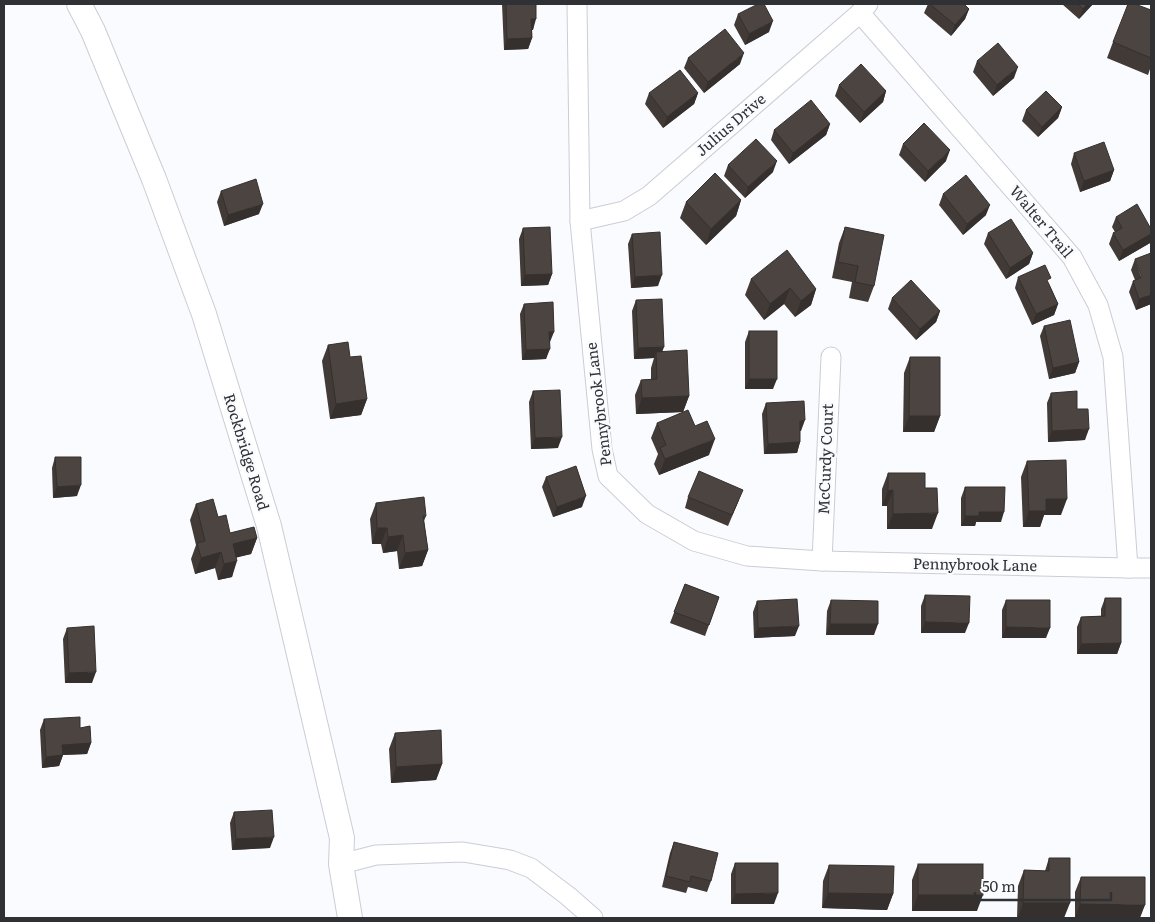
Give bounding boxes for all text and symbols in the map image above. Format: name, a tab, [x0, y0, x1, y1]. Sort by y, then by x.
street label: Julius Drive	[690, 87, 770, 161]
street label: Walter Trail	[1005, 180, 1079, 262]
street label: Pennybrook Lane	[578, 341, 617, 467]
street label: Rockbridge Road	[219, 390, 276, 513]
street label: McCurdy Court	[811, 403, 838, 515]
street label: Pennybrook Lane	[913, 551, 1038, 576]
scale bar	[975, 870, 1111, 902]
text: 50 m	[982, 874, 1016, 897]

